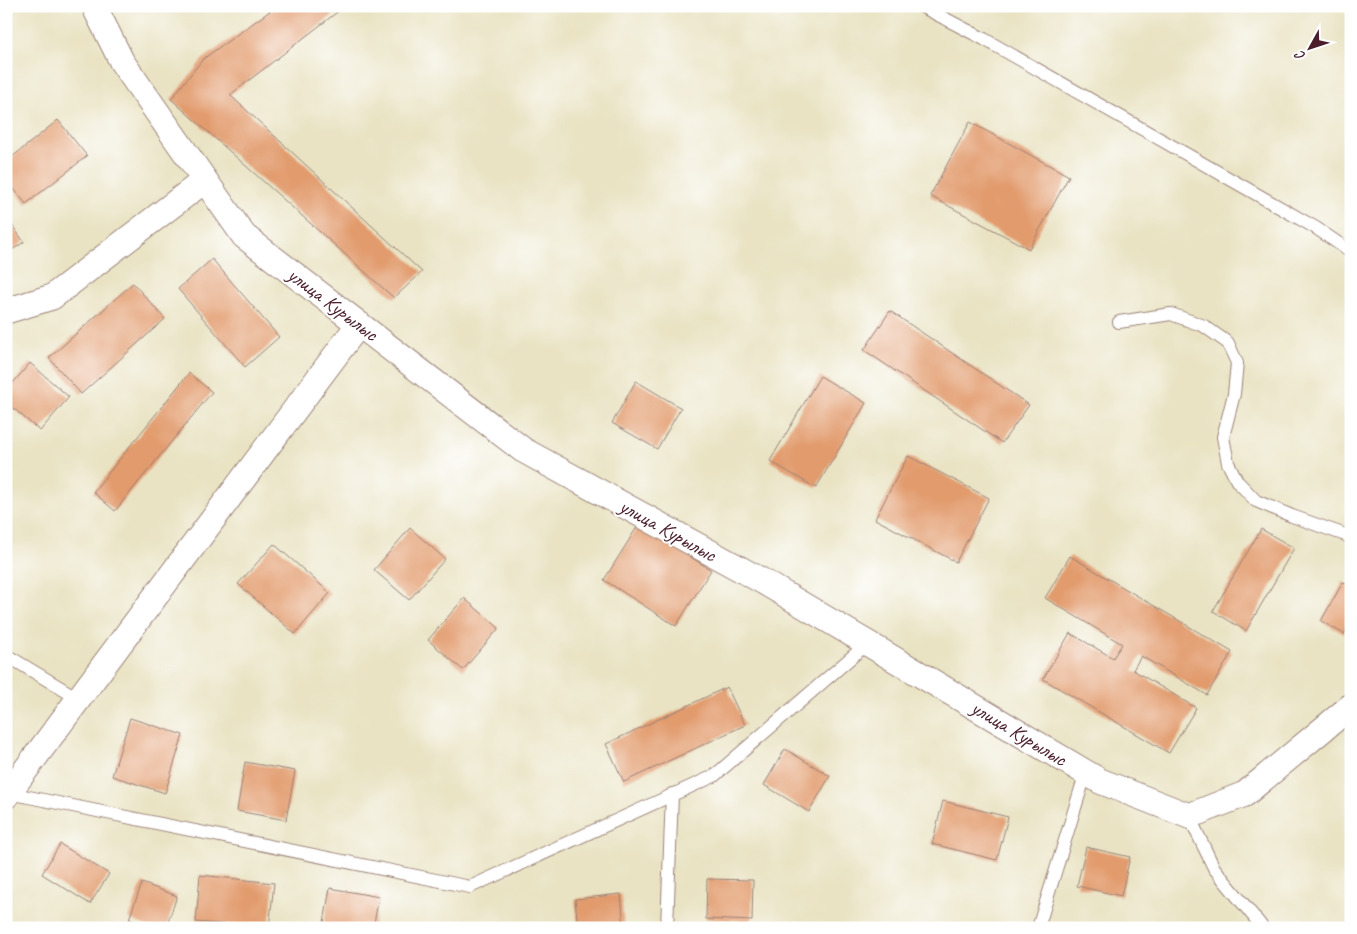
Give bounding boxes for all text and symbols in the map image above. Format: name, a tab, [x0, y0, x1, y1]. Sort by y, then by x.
north arrow	[1284, 22, 1334, 72]
text: С	[1290, 46, 1309, 64]
street label: улица Курылыс	[281, 260, 385, 347]
street label: улица Курылыс	[613, 492, 722, 568]
street label: улица Курылыс	[965, 693, 1073, 772]

